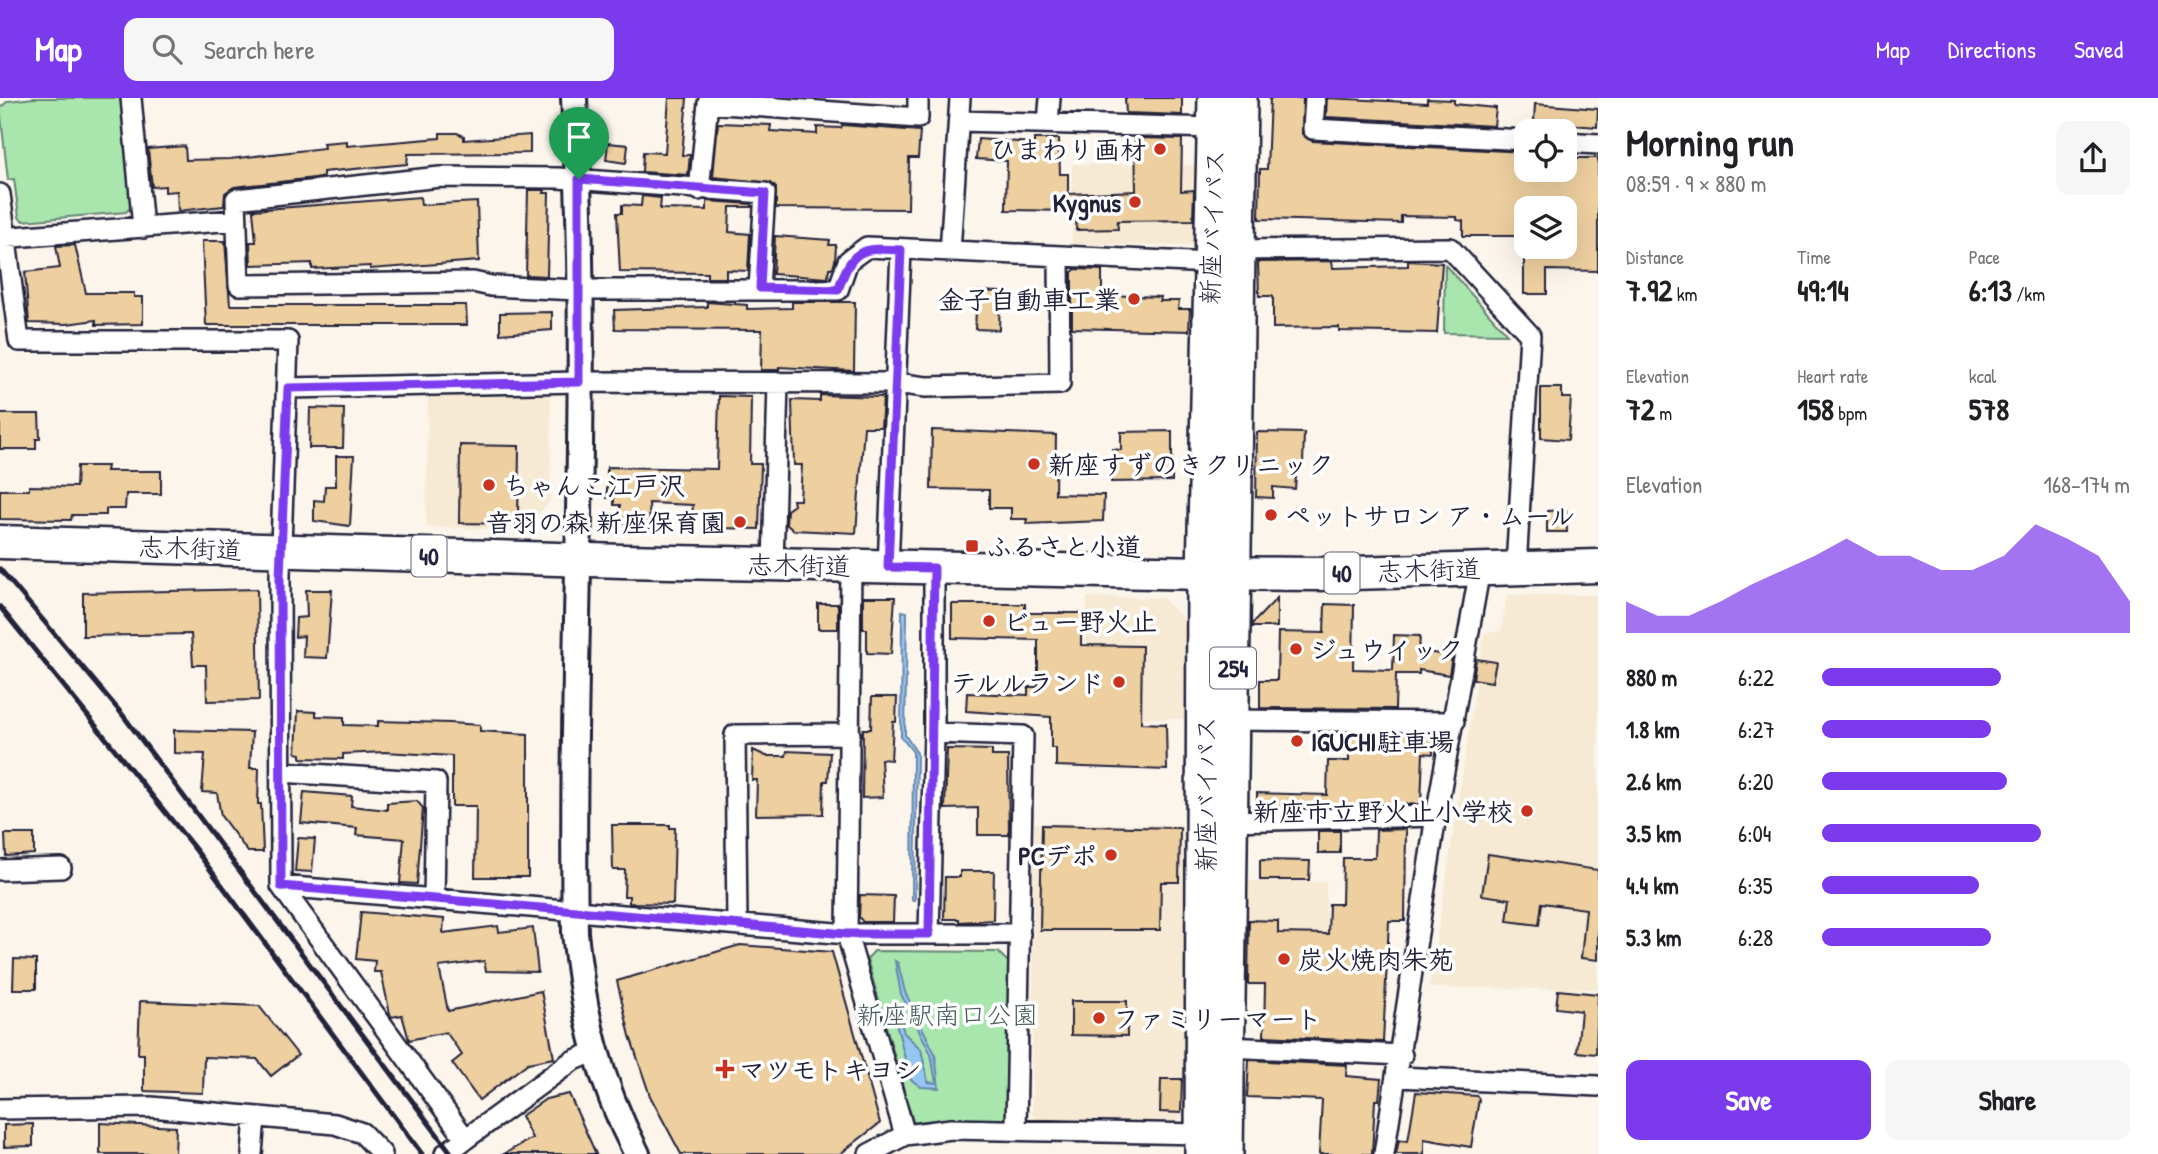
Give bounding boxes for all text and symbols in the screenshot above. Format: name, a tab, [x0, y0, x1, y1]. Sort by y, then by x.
search box	[124, 18, 614, 81]
text: Map	[35, 27, 82, 71]
icon: search	[148, 30, 186, 68]
text: Search here	[204, 32, 315, 67]
text: Map	[1876, 33, 1910, 65]
text: Directions	[1948, 33, 2036, 65]
text: Saved	[2074, 33, 2123, 65]
pin	[549, 107, 609, 179]
text: Morning run	[1626, 116, 1794, 168]
icon: arrive	[560, 118, 598, 156]
map controls	[1514, 119, 1577, 259]
button: locate	[1514, 119, 1577, 182]
button: share	[2056, 121, 2130, 195]
place label: ひまわり画材	[990, 132, 1146, 167]
marker: ひまわり画材	[1152, 141, 1168, 157]
street label: 新座バイパス	[1192, 149, 1232, 305]
text: 08:59 · 9 × 880 m	[1626, 168, 1766, 199]
place label: Kygnus	[1053, 185, 1121, 221]
marker: Kygnus	[1127, 194, 1143, 210]
button: layers	[1514, 196, 1577, 259]
text: Distance	[1626, 244, 1684, 270]
text: Time	[1797, 244, 1831, 270]
text: Pace	[1969, 244, 2000, 270]
text: 7.92	[1626, 270, 1672, 310]
text: 49:14	[1797, 270, 1849, 310]
text: 6:13	[1969, 270, 2012, 310]
text: km	[1672, 281, 1698, 307]
text: /km	[2012, 281, 2045, 307]
place label: 金子自動車工業	[938, 282, 1120, 317]
marker: 金子自動車工業	[1126, 291, 1142, 307]
text: Elevation	[1626, 363, 1689, 389]
text: Heart rate	[1797, 363, 1868, 389]
text: kcal	[1969, 363, 1996, 389]
text: 72	[1626, 389, 1655, 429]
text: 158	[1797, 389, 1834, 429]
text: 578	[1969, 389, 2009, 429]
text: m	[1655, 400, 1672, 426]
text: bpm	[1834, 400, 1867, 426]
place label: 新座すずのきクリニック	[1048, 447, 1334, 482]
marker: 新座すずのきクリニック	[1026, 456, 1042, 472]
place label: ちゃんこ江戸沢	[503, 468, 685, 503]
text: Elevation	[1626, 469, 1702, 500]
text: 168–174 m	[2044, 469, 2130, 500]
marker: ちゃんこ江戸沢	[481, 477, 497, 493]
place label: ペットサロン ア・ムール	[1285, 498, 1575, 533]
place label: 音羽の森 新座保育園	[486, 505, 726, 540]
marker: ペットサロン ア・ムール	[1263, 507, 1279, 523]
marker: 音羽の森 新座保育園	[732, 514, 748, 530]
street label: 志木街道	[137, 529, 243, 567]
place label: ふるさと小道	[986, 529, 1141, 564]
road number: 40	[412, 536, 446, 576]
marker: ふるさと小道	[964, 538, 980, 554]
street label: 志木街道	[747, 547, 851, 583]
street label: 志木街道	[1376, 551, 1482, 589]
road number: 40	[1324, 552, 1360, 594]
place label: ビュー野火止	[1003, 604, 1157, 639]
marker: ビュー野火止	[981, 613, 997, 629]
place label: ジュウイック	[1310, 632, 1463, 667]
marker: ジュウイック	[1288, 641, 1304, 657]
road number: 254	[1210, 648, 1256, 688]
text: 880 m	[1626, 662, 1677, 693]
text: 6:22	[1738, 662, 1774, 693]
place label: テルルランド	[951, 665, 1105, 700]
marker: テルルランド	[1111, 674, 1127, 690]
text: 1.8 km	[1626, 714, 1680, 745]
text: 6:27	[1738, 714, 1775, 745]
street label: 新座バイパス	[1188, 716, 1223, 872]
place label: IGUCHI駐車場	[1311, 724, 1454, 759]
marker: IGUCHI駐車場	[1289, 733, 1305, 749]
text: 2.6 km	[1626, 766, 1681, 797]
text: 6:20	[1738, 766, 1774, 797]
place label: 新座市立野火止小学校	[1253, 794, 1513, 829]
marker: 新座市立野火止小学校	[1519, 803, 1535, 819]
text: 3.5 km	[1626, 818, 1681, 849]
text: 6:04	[1738, 818, 1771, 849]
place label: PCデポ	[1018, 838, 1097, 873]
marker: PCデポ	[1103, 847, 1119, 863]
text: 4.4 km	[1626, 870, 1679, 901]
text: 6:35	[1738, 870, 1773, 901]
text: 5.3 km	[1626, 922, 1681, 953]
text: 6:28	[1738, 922, 1773, 953]
place label: 炭火焼肉朱苑	[1298, 942, 1454, 977]
marker: 炭火焼肉朱苑	[1276, 951, 1292, 967]
park label: 新座駅南口公園	[856, 997, 1038, 1032]
place label: ファミリーマート	[1113, 1001, 1322, 1036]
marker: ファミリーマート	[1091, 1010, 1107, 1026]
place label: マツモトキヨシ	[739, 1052, 921, 1087]
button: Save	[1626, 1060, 1871, 1140]
button: Share	[1885, 1060, 2130, 1140]
marker: マツモトキヨシ	[717, 1061, 733, 1077]

